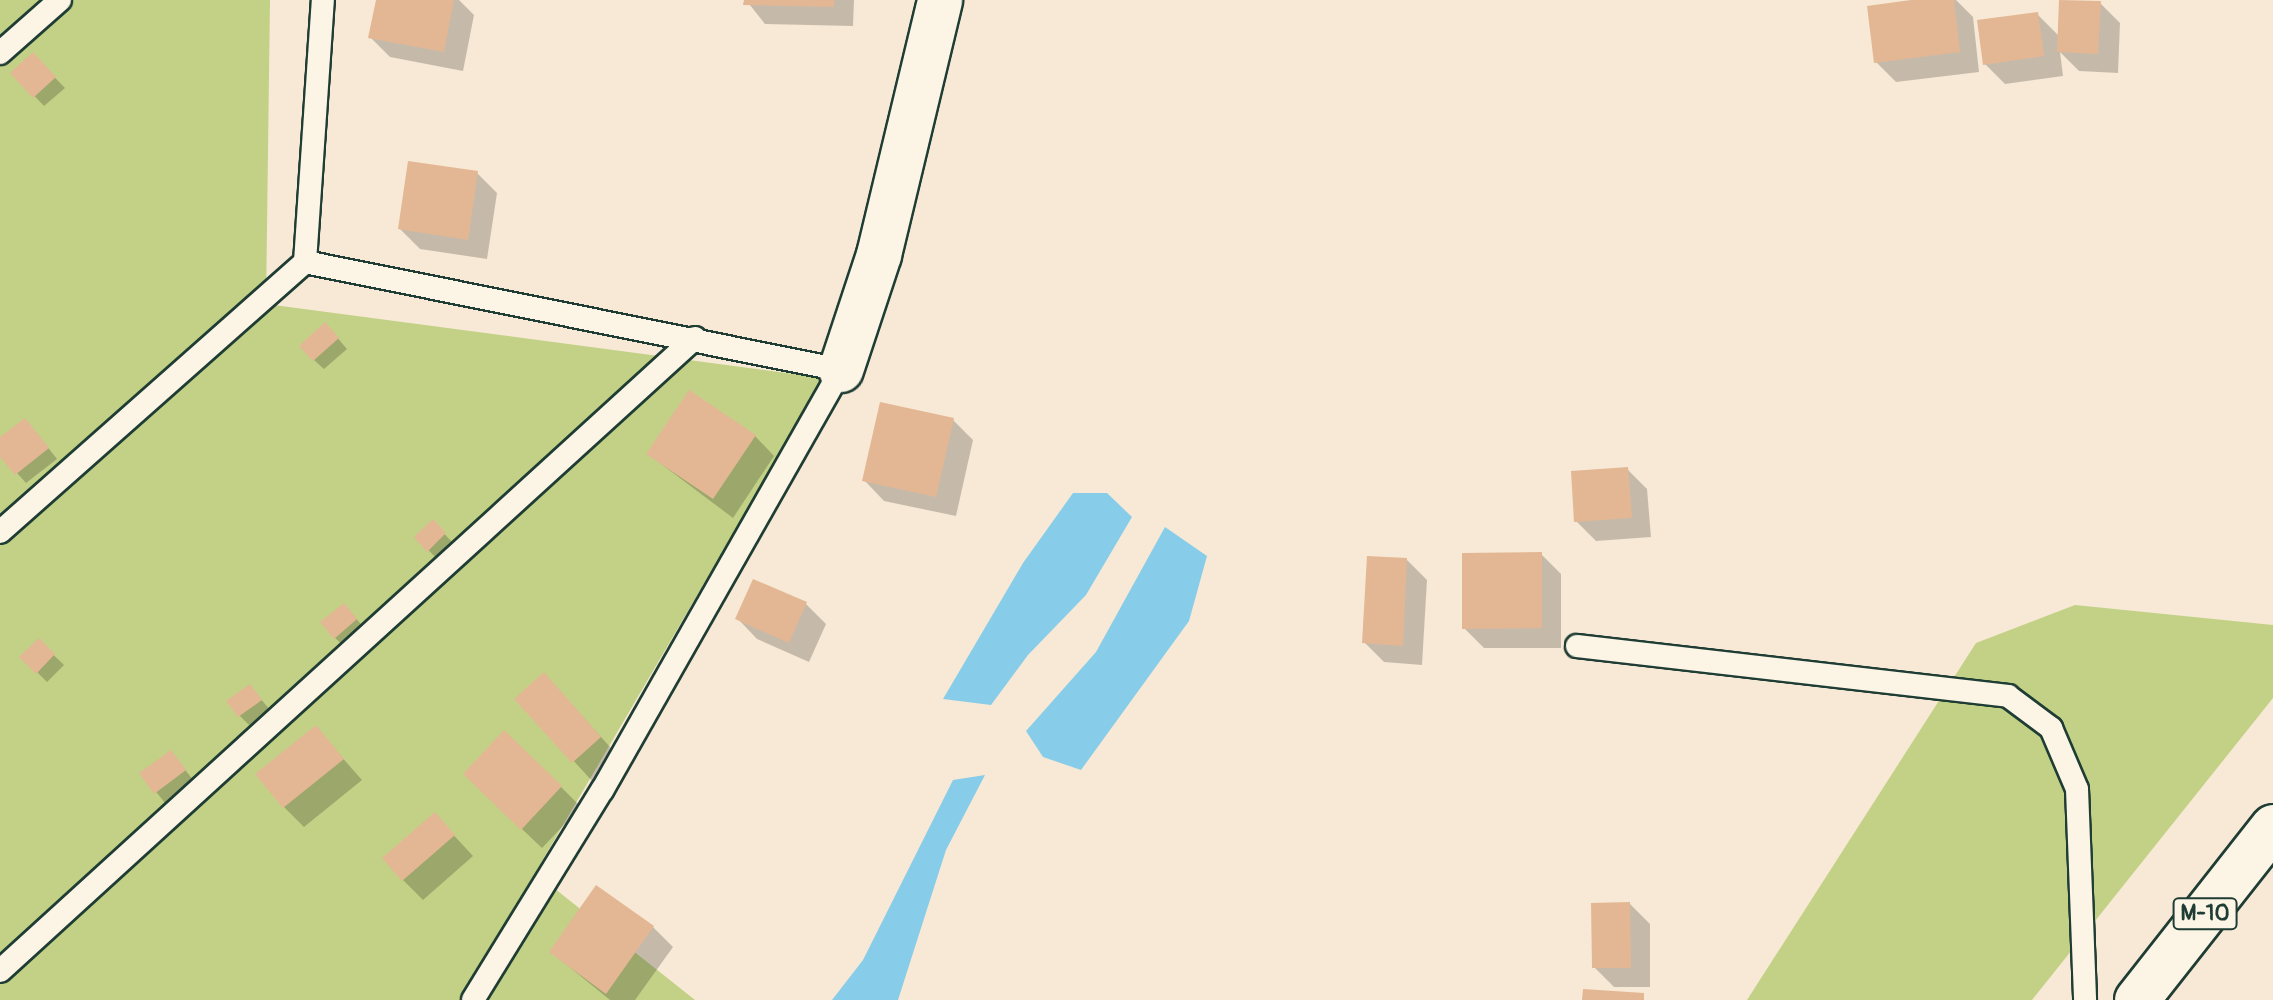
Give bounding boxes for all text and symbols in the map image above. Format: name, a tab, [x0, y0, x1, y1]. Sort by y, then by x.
road number: М-10	[2171, 896, 2239, 932]

